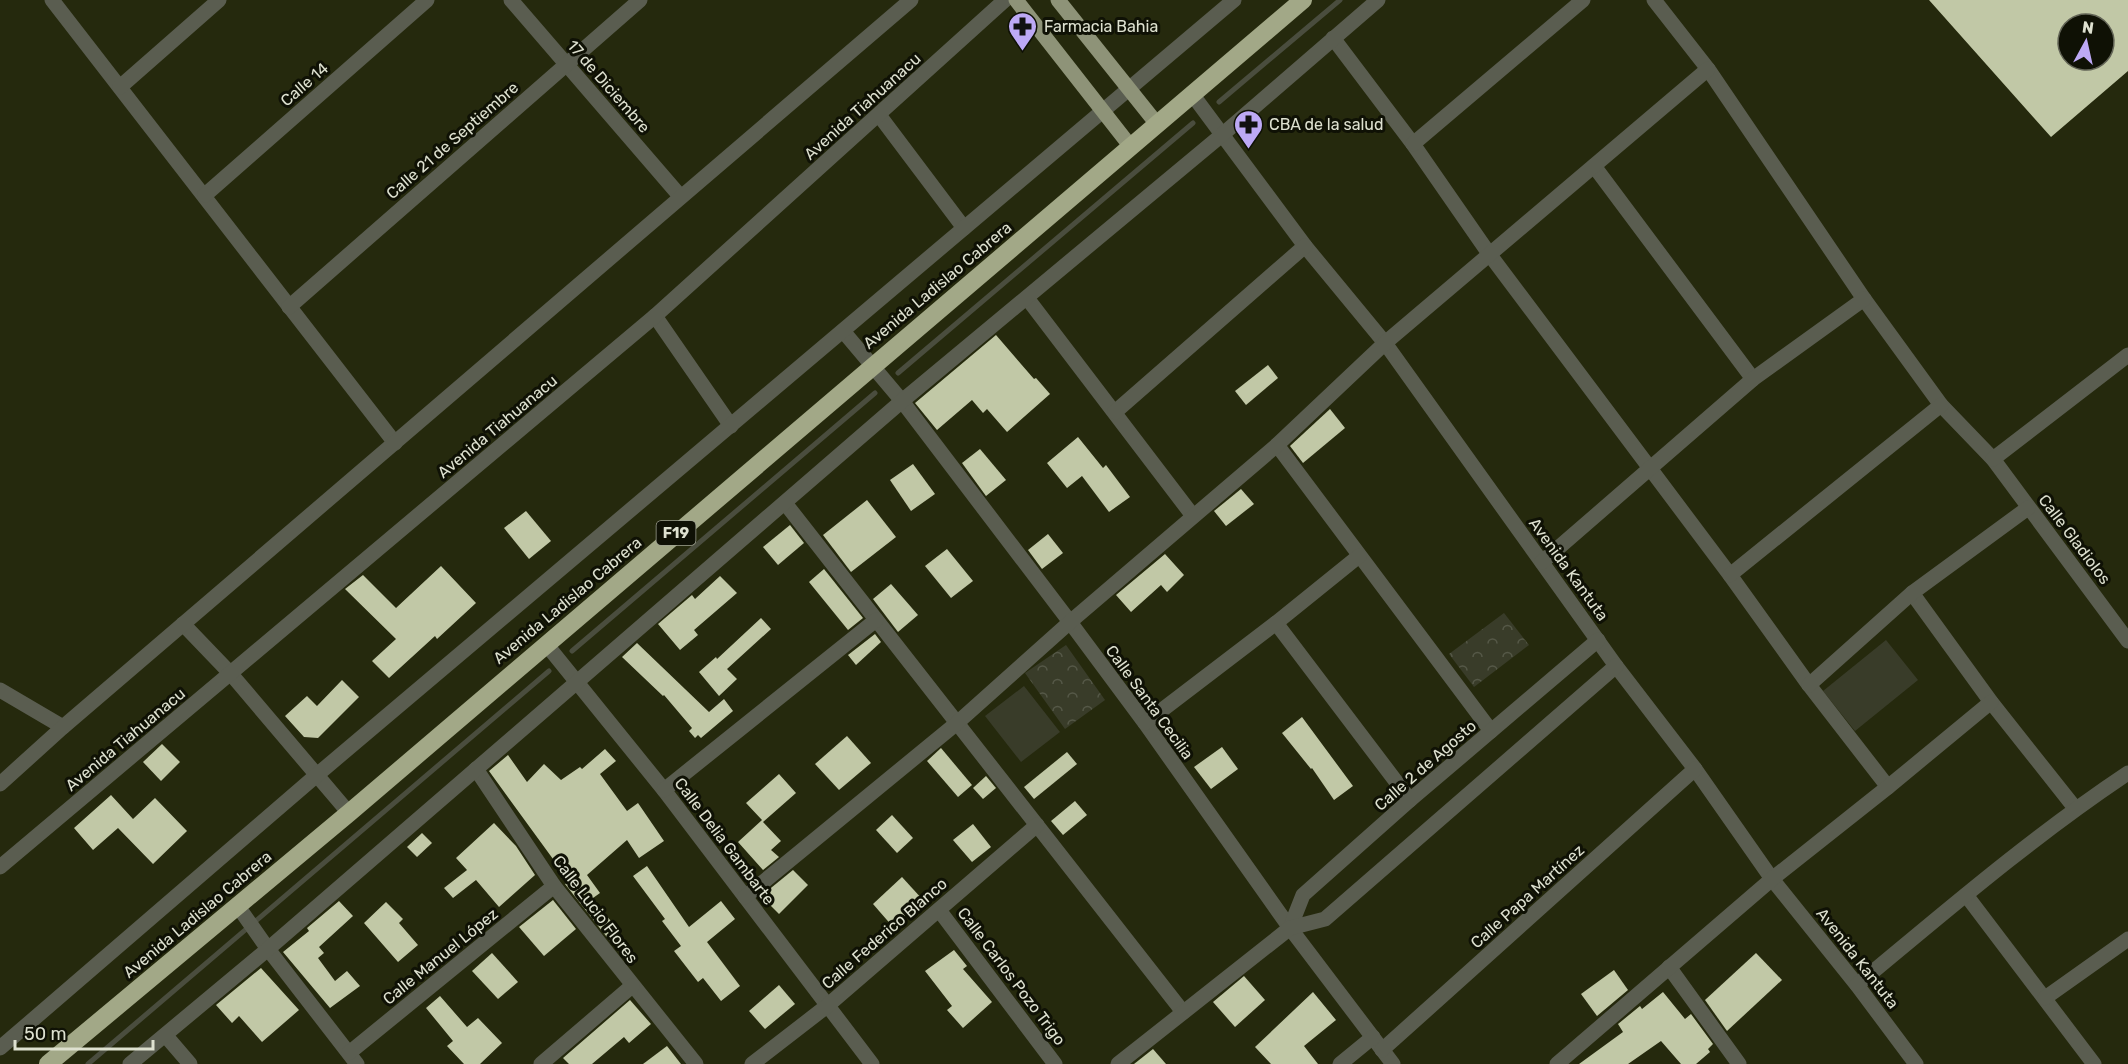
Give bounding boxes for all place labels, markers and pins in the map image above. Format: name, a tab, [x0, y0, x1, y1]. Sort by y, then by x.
pharmacy icon: Farmacia Bahia	[1007, 10, 1039, 52]
place label: Farmacia Bahia	[1044, 17, 1158, 36]
pharmacy icon: CBA de la salud	[1232, 108, 1264, 150]
place label: CBA de la salud	[1269, 115, 1384, 134]

